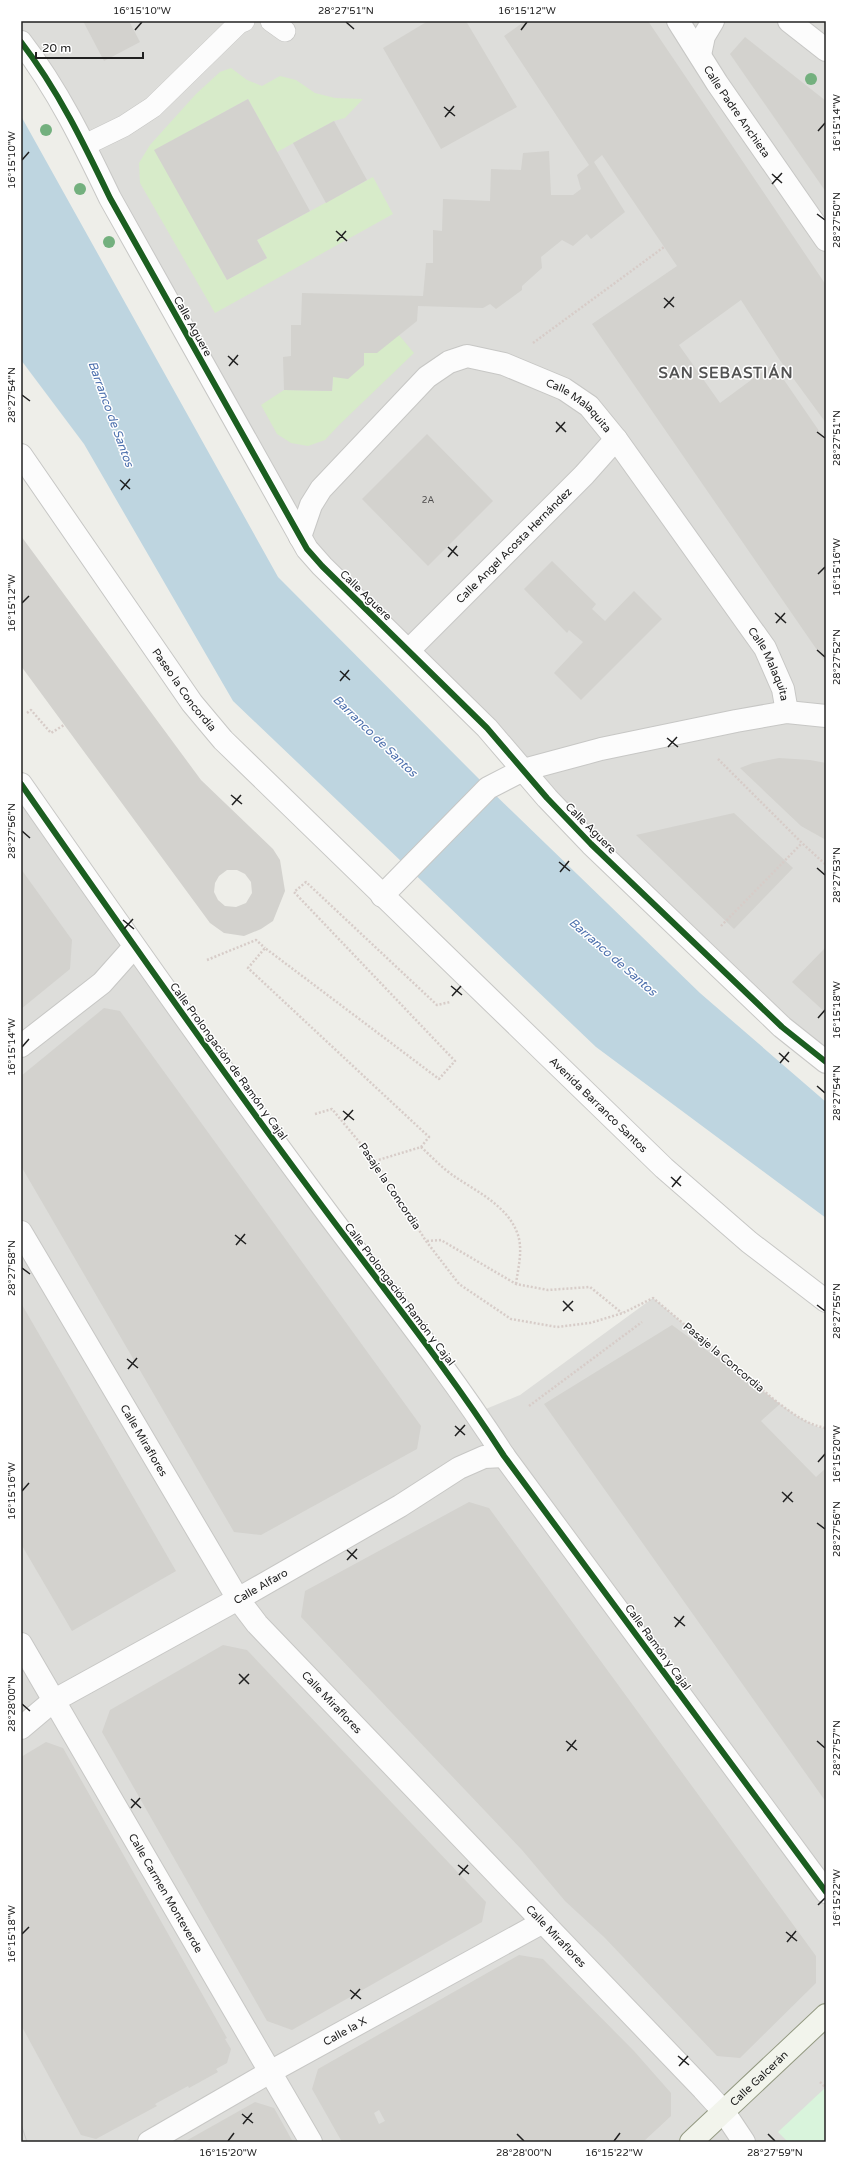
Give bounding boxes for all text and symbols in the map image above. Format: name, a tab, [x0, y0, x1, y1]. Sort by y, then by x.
text: 16°15'10"W	[113, 5, 171, 17]
text: 28°27'51"N	[318, 5, 374, 17]
text: 16°15'12"W	[498, 5, 556, 17]
scale bar	[36, 34, 143, 60]
text: 20 m	[42, 41, 71, 55]
street label: Calle Padre Anchieta	[701, 63, 773, 160]
text: 16°15'14"W	[831, 94, 843, 152]
text: 16°15'10"W	[6, 131, 18, 189]
text: 28°27'50"N	[831, 192, 843, 248]
street label: Calle Aguere	[171, 294, 214, 359]
water label: Barranco de Santos	[85, 359, 137, 470]
district label: SAN SEBASTIÁN	[658, 363, 794, 382]
text: 28°27'54"N	[6, 367, 18, 423]
street label: Calle Malaquita	[544, 376, 614, 435]
text: 28°27'51"N	[831, 410, 843, 466]
street label: Calle Angel Acosta Hernández	[454, 485, 575, 606]
house number: 2A	[422, 495, 434, 506]
text: 16°15'16"W	[831, 538, 843, 596]
street label: Calle Aguere	[337, 568, 394, 623]
text: 16°15'12"W	[6, 574, 18, 632]
street label: Calle Malaquita	[745, 625, 791, 702]
text: 28°27'52"N	[831, 629, 843, 685]
street label: Paseo la Concordia	[149, 646, 219, 734]
water label: Barranco de Santos	[330, 692, 421, 781]
street label: Calle Aguere	[563, 800, 619, 856]
text: 28°27'56"N	[6, 803, 18, 859]
text: 28°27'53"N	[831, 847, 843, 903]
water label: Barranco de Santos	[566, 915, 661, 1000]
street label: Calle Prolongación de Ramón y Cajal	[167, 980, 290, 1142]
text: 16°15'18"W	[831, 981, 843, 1039]
text: 16°15'14"W	[6, 1018, 18, 1076]
street label: Avenida Barranco Santos	[547, 1054, 650, 1155]
text: 28°27'54"N	[831, 1065, 843, 1121]
street label: Pasaje la Concordia	[356, 1140, 423, 1232]
street label: Calle Prolongación Ramón y Cajal	[342, 1220, 458, 1368]
text: 28°27'58"N	[6, 1240, 18, 1296]
text: 28°27'55"N	[831, 1283, 843, 1339]
street label: Pasaje la Concordia	[681, 1320, 767, 1395]
street label: Calle Miraflores	[117, 1402, 170, 1479]
text: 16°15'20"W	[831, 1425, 843, 1483]
text: 16°15'16"W	[6, 1462, 18, 1520]
text: 28°27'56"N	[831, 1501, 843, 1557]
street label: Calle Alfaro	[231, 1566, 290, 1607]
street label: Calle Ramón y Cajal	[622, 1602, 693, 1693]
street label: Calle Miraflores	[299, 1669, 364, 1736]
text: 28°28'00"N	[6, 1676, 18, 1732]
text: 28°27'57"N	[831, 1720, 843, 1776]
street label: Calle Carmen Monteverde	[126, 1831, 205, 1955]
text: 16°15'22"W	[831, 1869, 843, 1927]
street label: Calle Miraflores	[523, 1902, 589, 1970]
text: 16°15'18"W	[6, 1905, 18, 1963]
street label: Calle la X	[321, 2014, 369, 2049]
street label: Calle Galcerán	[727, 2048, 791, 2109]
text: 16°15'20"W	[199, 2147, 257, 2159]
text: 28°28'00"N	[496, 2147, 552, 2159]
text: 16°15'22"W	[585, 2147, 643, 2159]
text: 28°27'59"N	[747, 2147, 803, 2159]

